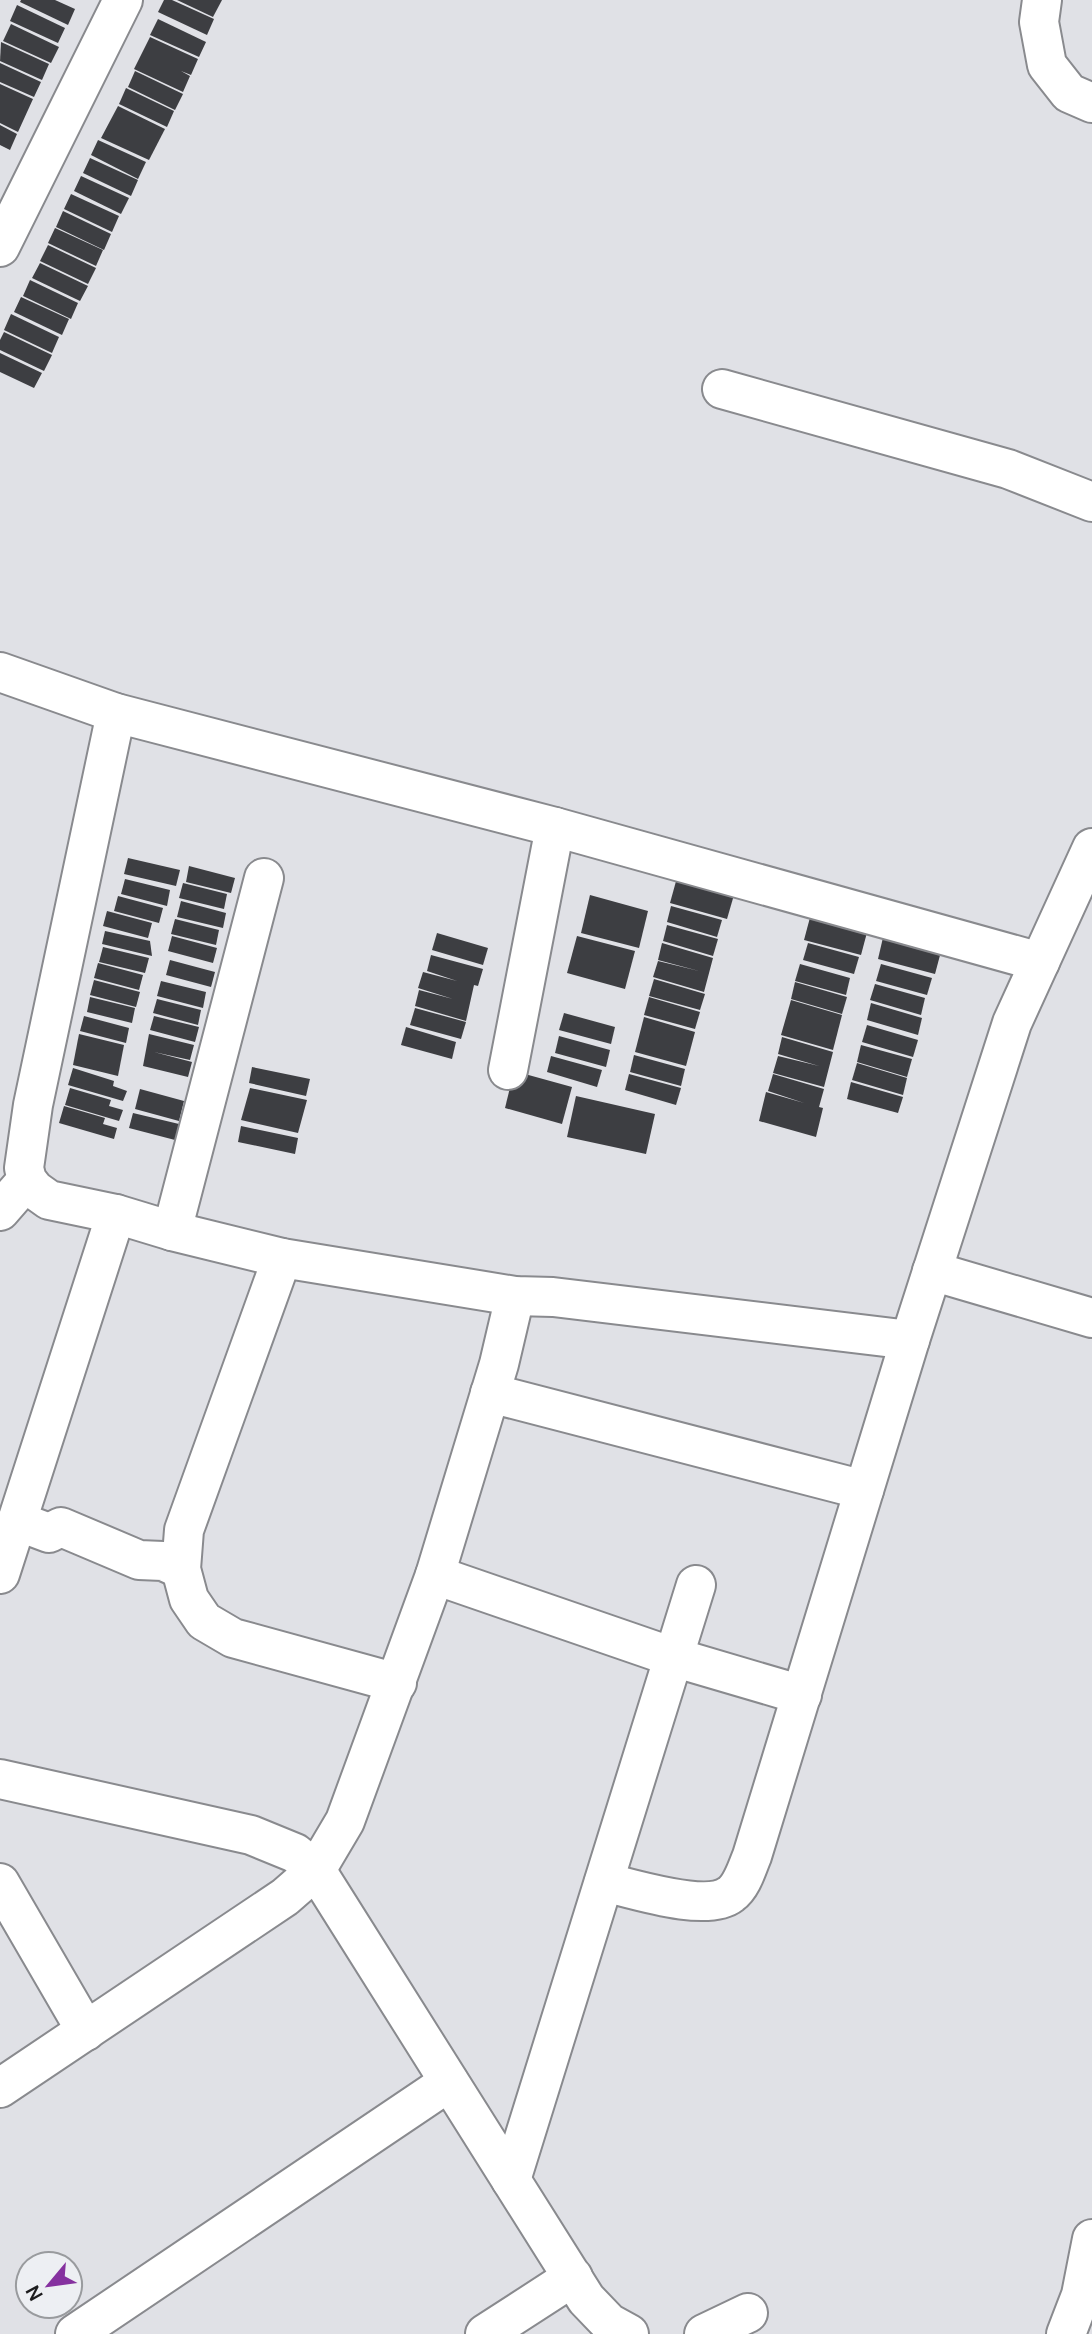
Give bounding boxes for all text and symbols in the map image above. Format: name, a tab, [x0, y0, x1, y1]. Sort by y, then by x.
north arrow	[14, 2250, 84, 2320]
text: N	[19, 2281, 49, 2306]

